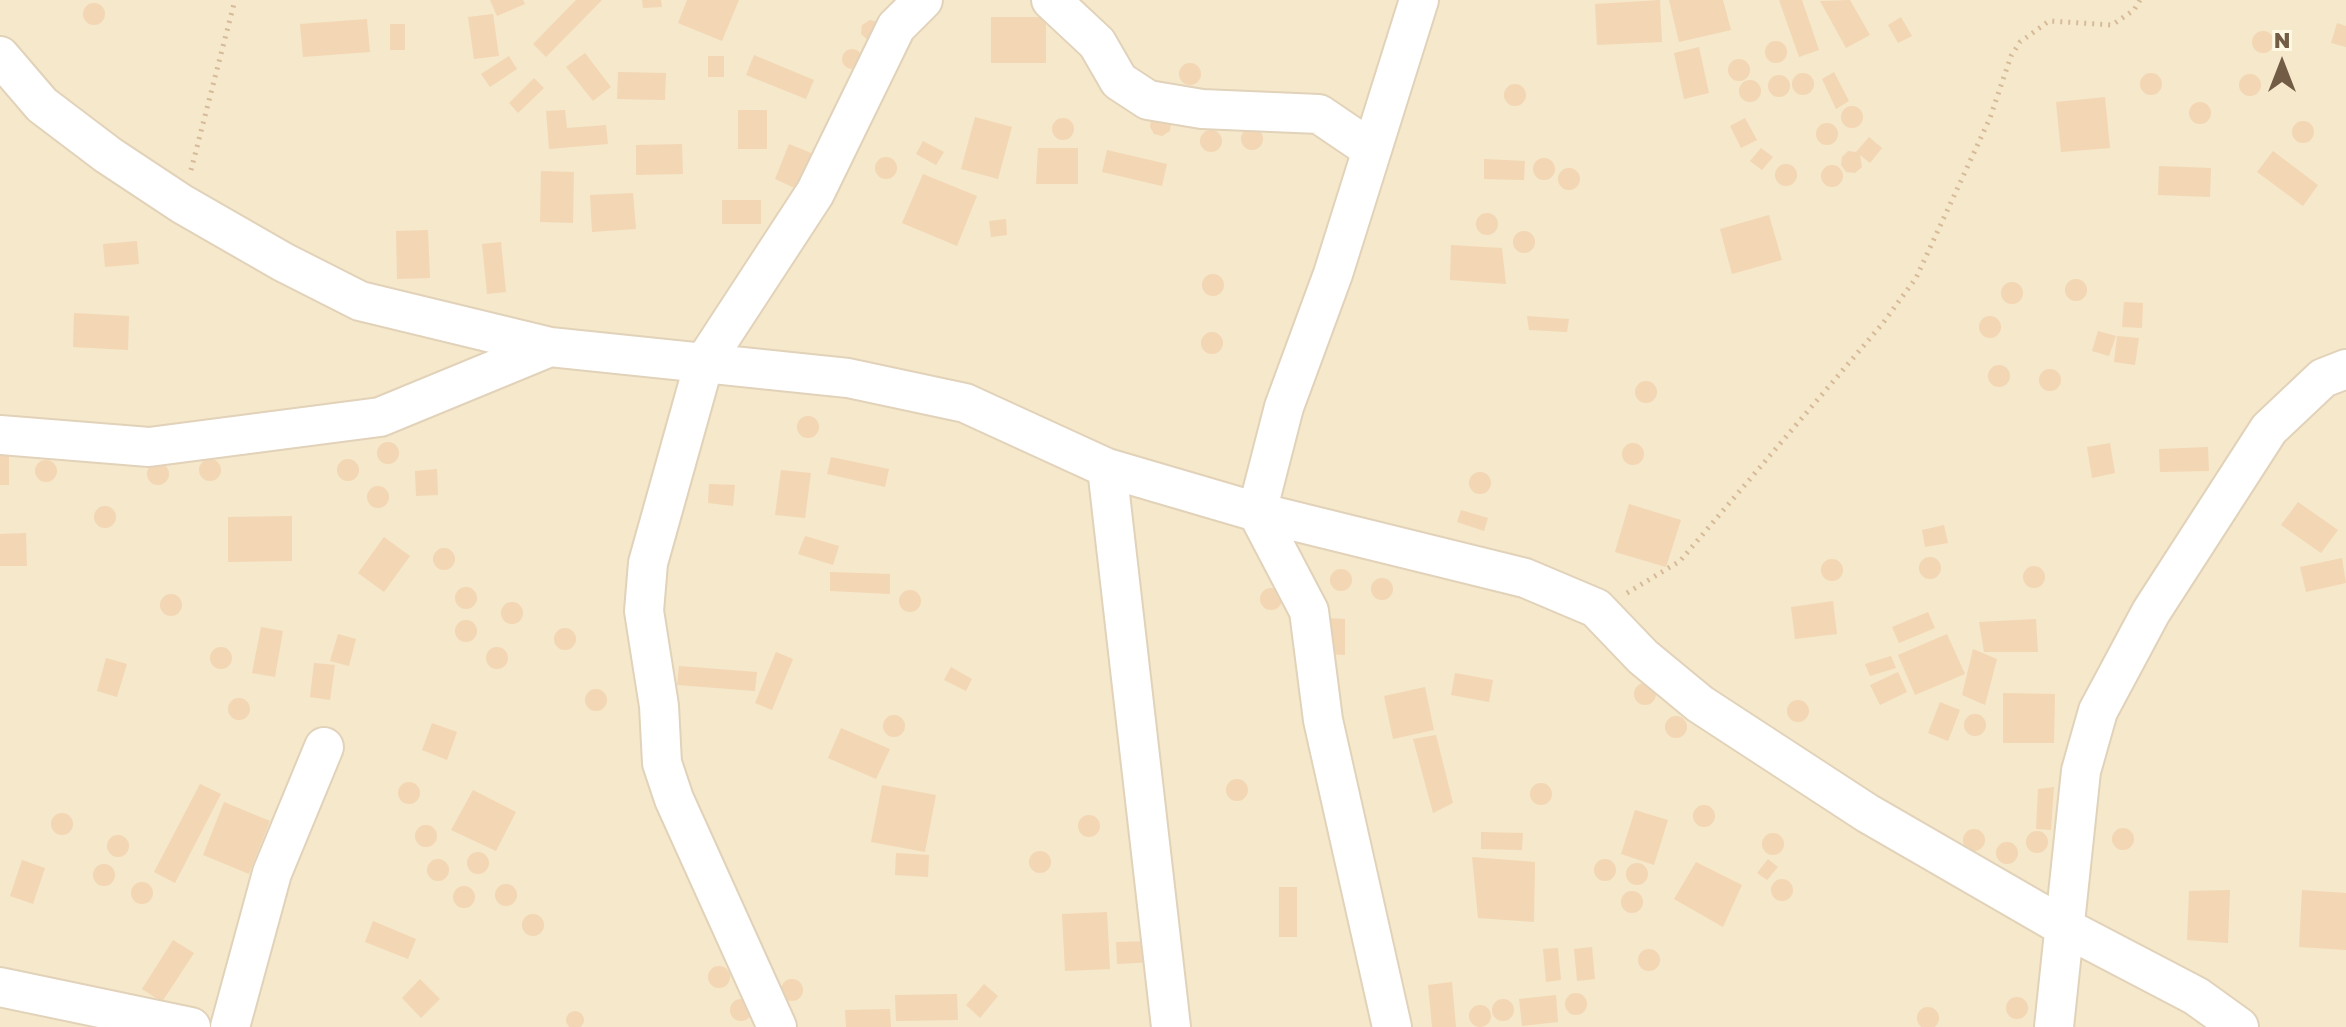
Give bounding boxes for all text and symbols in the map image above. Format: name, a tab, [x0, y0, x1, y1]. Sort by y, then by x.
north arrow	[2242, 24, 2322, 104]
text: N	[2274, 26, 2290, 53]

